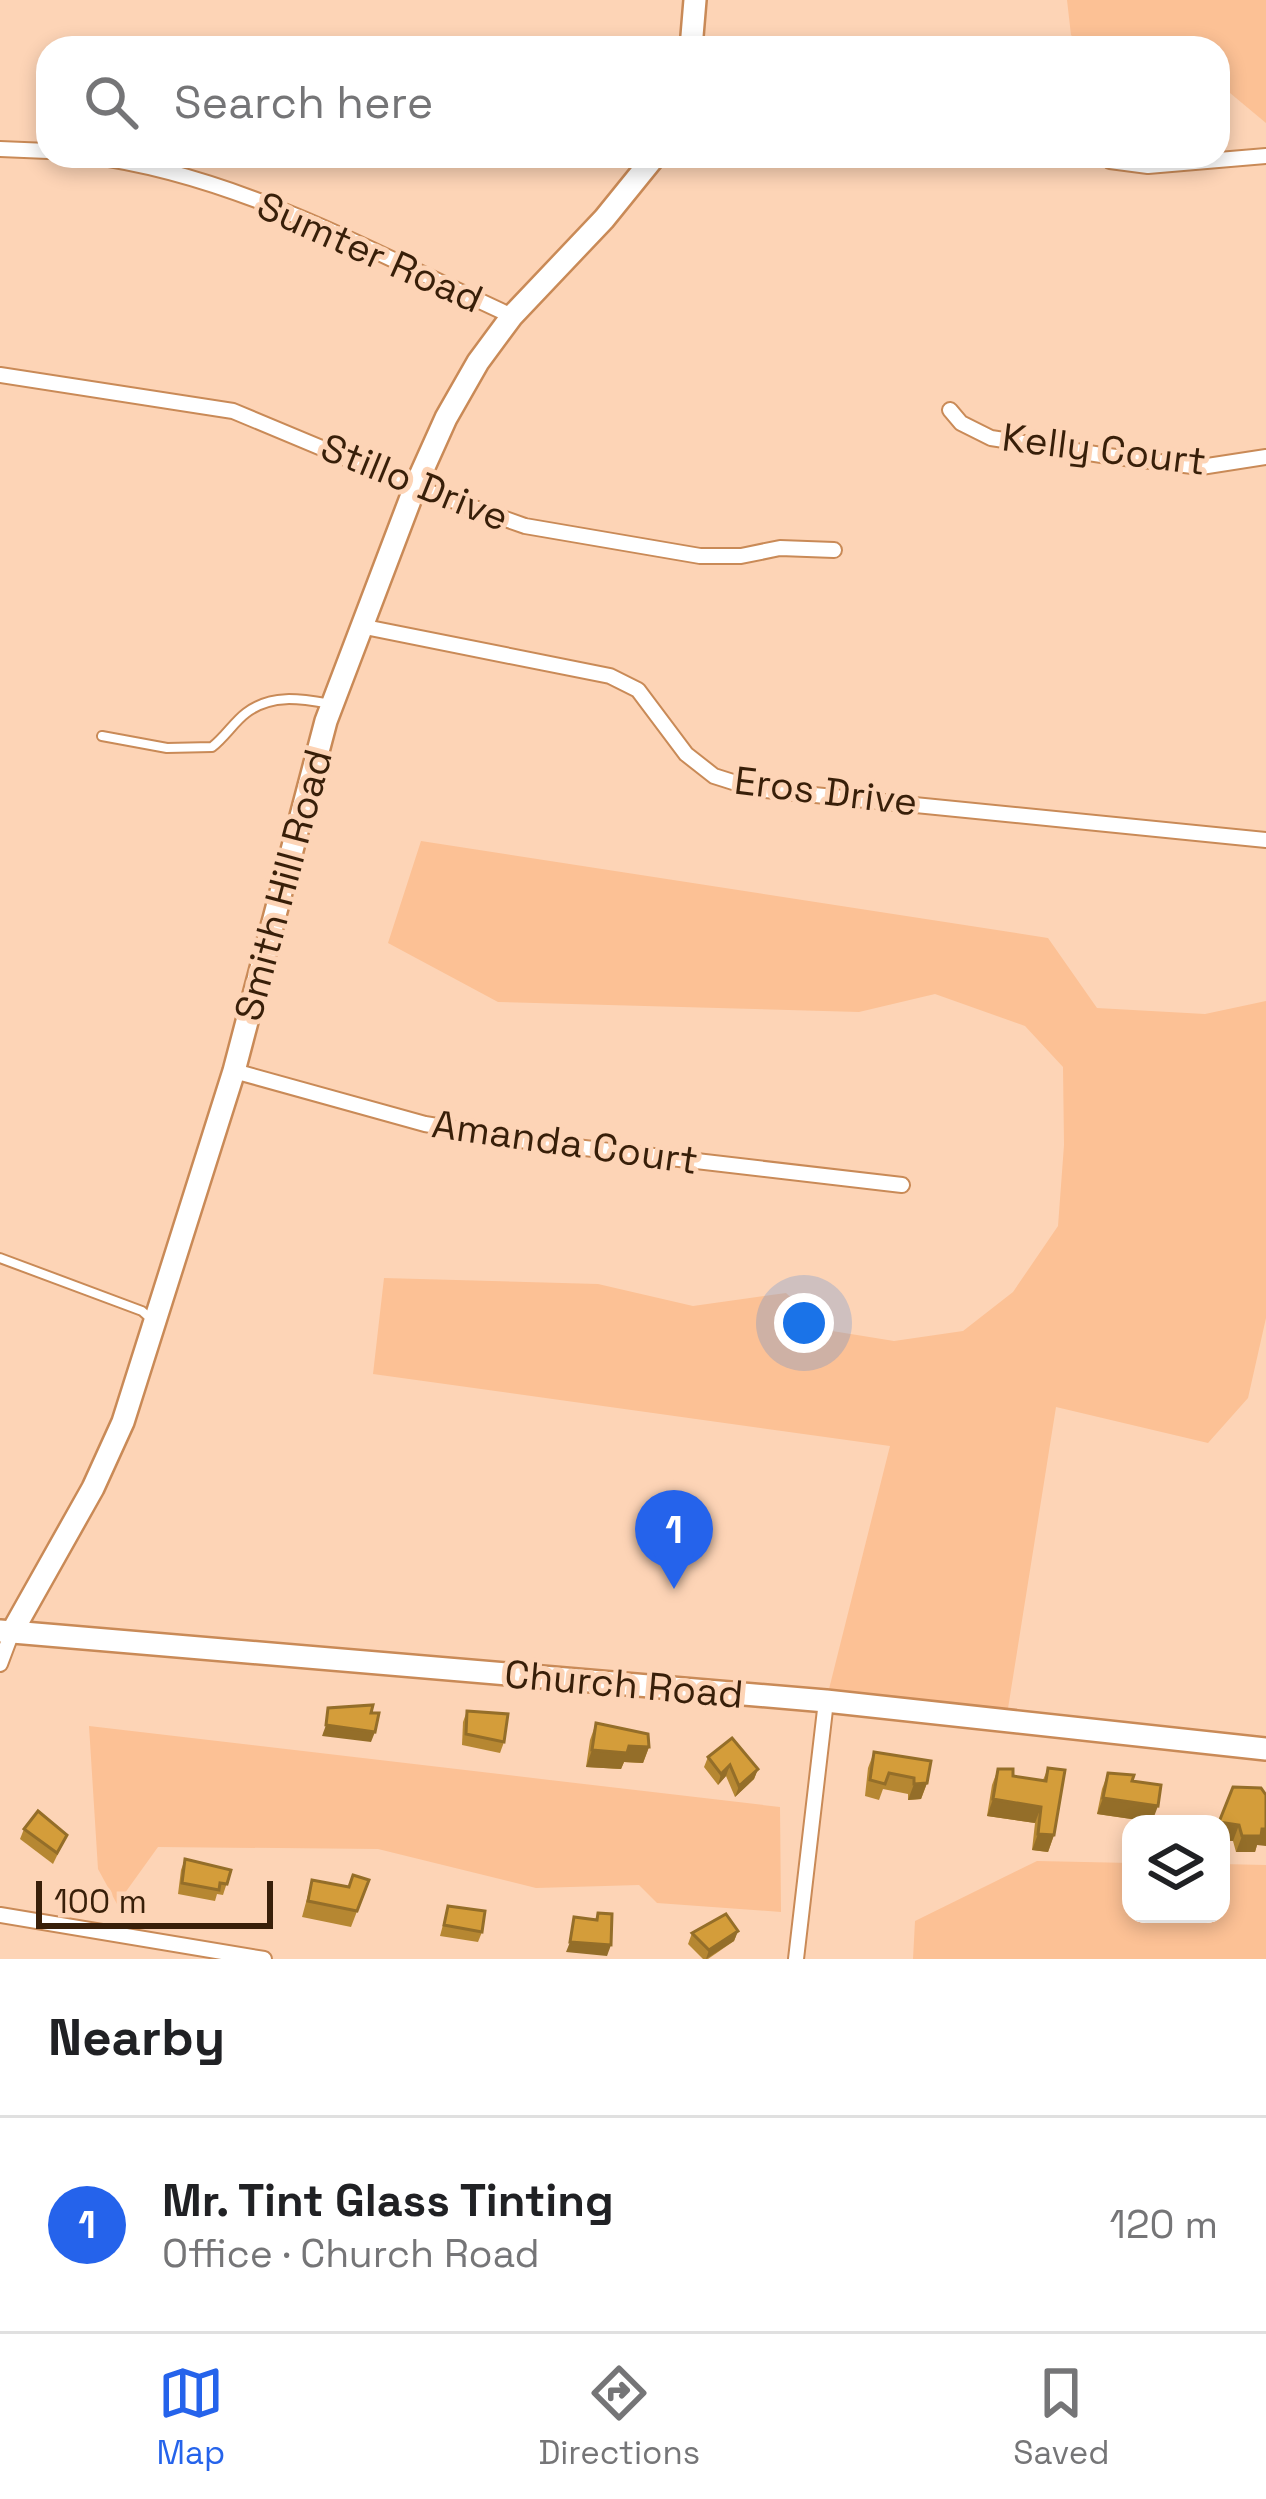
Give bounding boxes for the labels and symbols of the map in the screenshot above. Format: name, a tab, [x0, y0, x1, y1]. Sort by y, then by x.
street label: Sumter Road	[250, 180, 490, 324]
street label: Kelly Court	[999, 412, 1209, 486]
street label: Stillo Drive	[314, 422, 516, 542]
street label: Smith Hill Road	[223, 744, 343, 1026]
street label: Eros Drive	[732, 755, 920, 827]
street label: Amanda Court	[429, 1099, 701, 1185]
your location	[774, 1293, 834, 1353]
pin: 1	[635, 1490, 713, 1589]
street label: Church Road	[503, 1649, 745, 1719]
scale bar	[36, 1875, 273, 1928]

